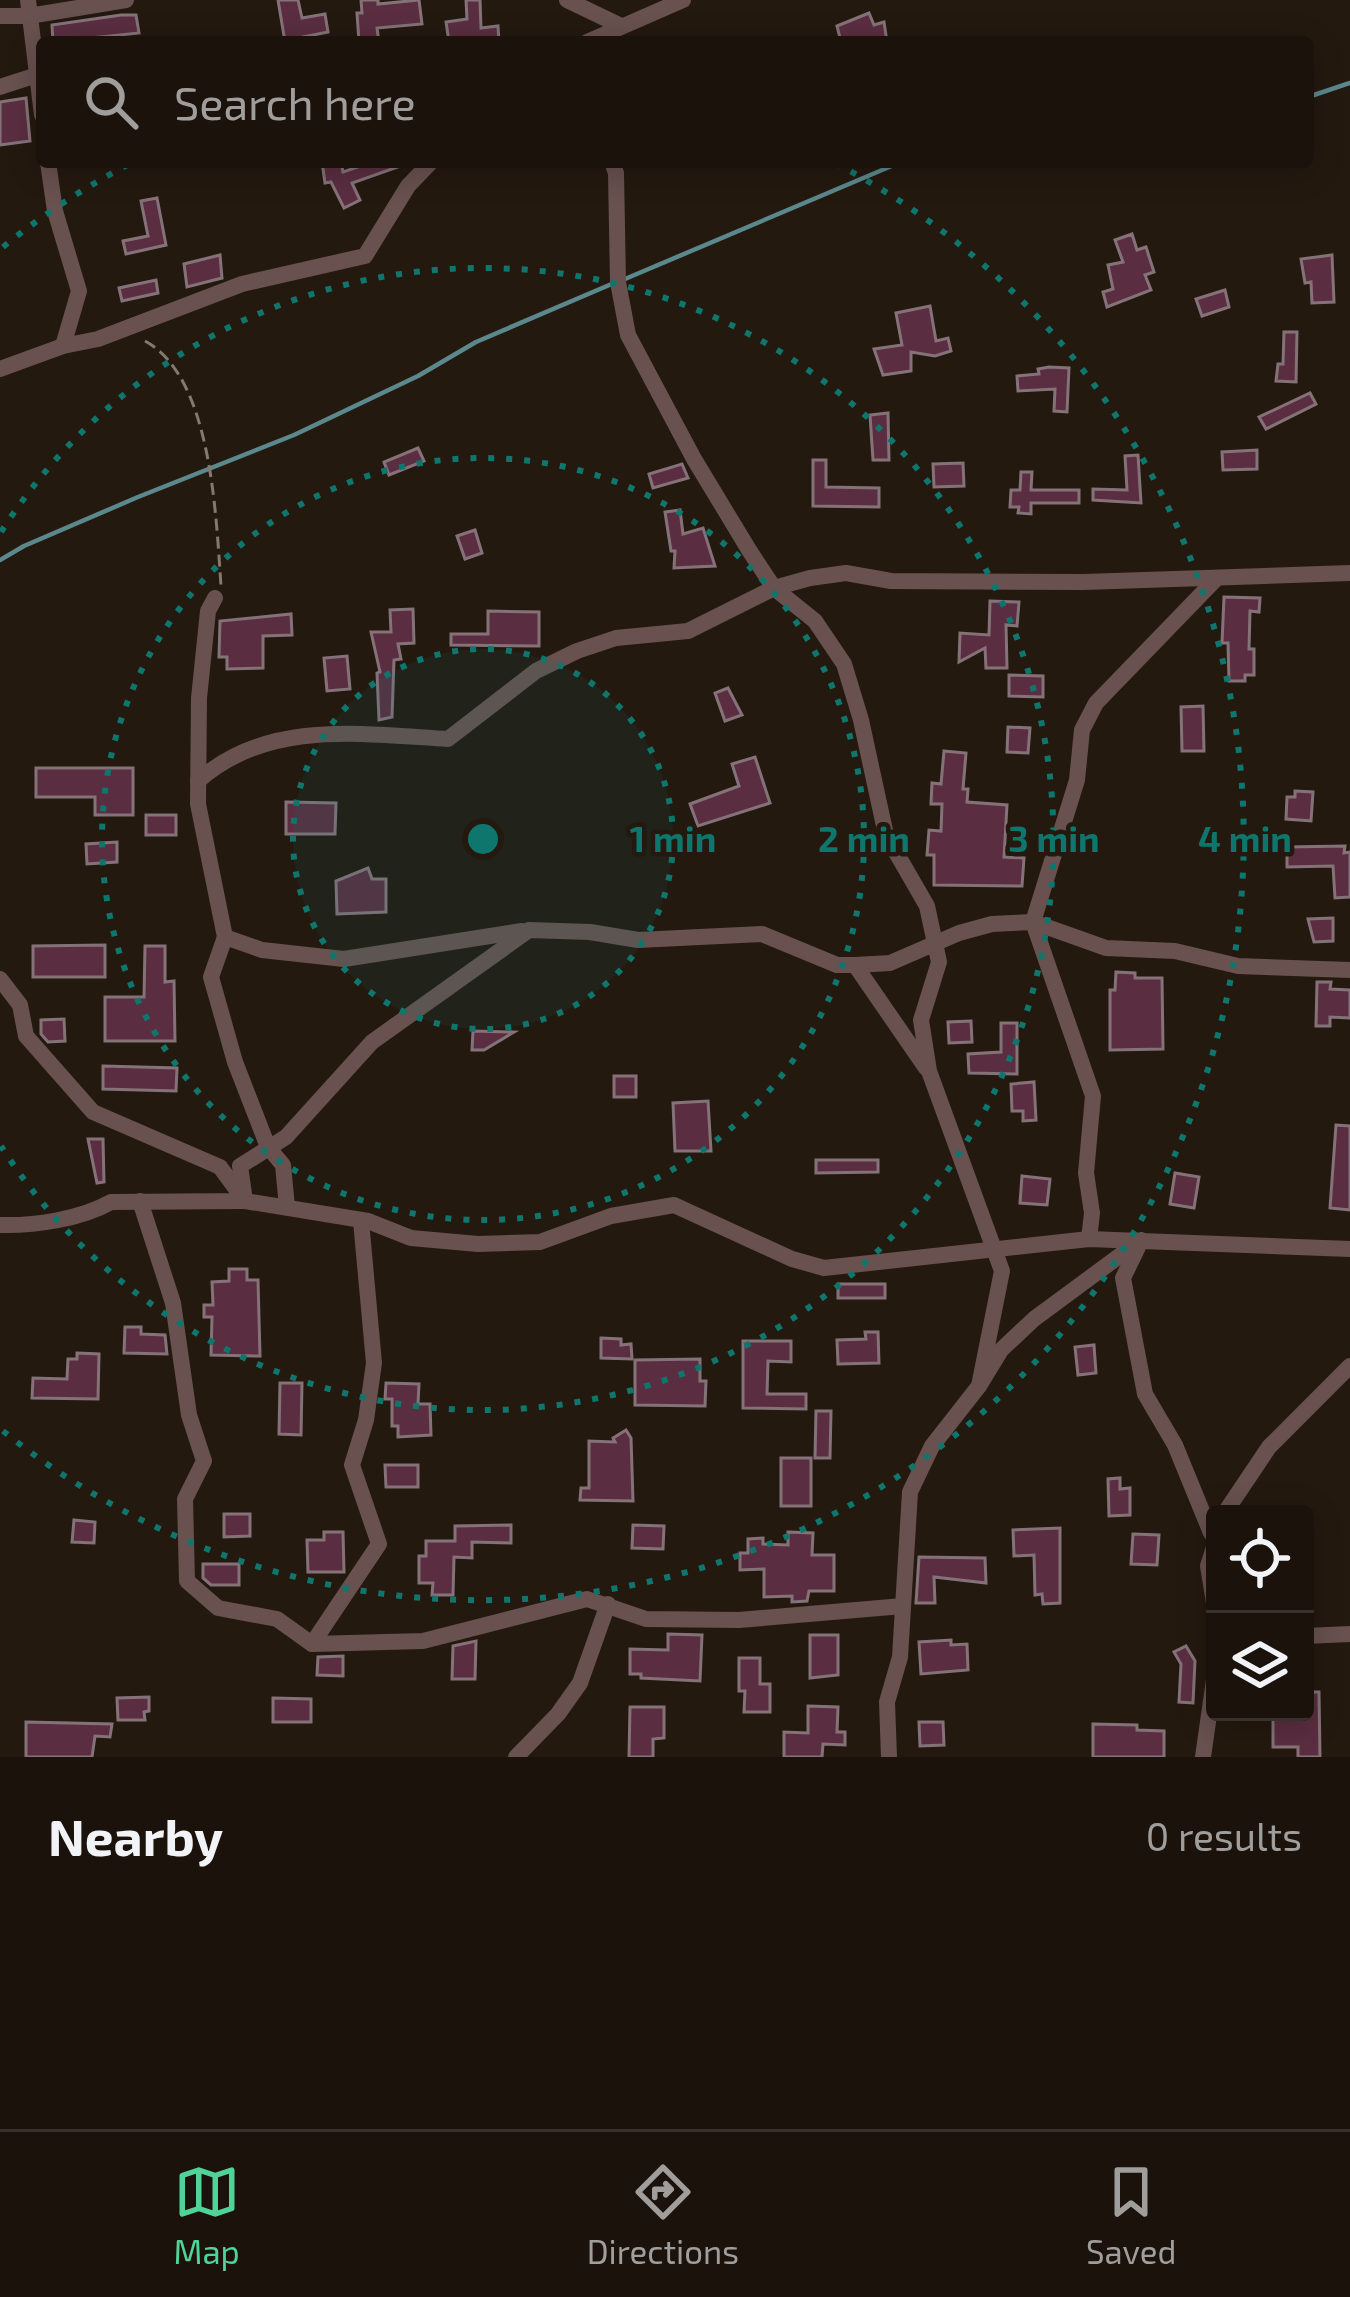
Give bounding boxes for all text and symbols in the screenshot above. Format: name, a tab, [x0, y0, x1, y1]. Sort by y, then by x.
search box	[36, 36, 1314, 168]
icon: search	[78, 69, 144, 135]
text: Search here	[174, 75, 416, 129]
text: 1 min	[630, 816, 716, 859]
text: 2 min	[818, 816, 910, 859]
text: 3 min	[1008, 816, 1100, 859]
text: 4 min	[1198, 816, 1292, 859]
centre of rings	[462, 818, 504, 860]
map controls	[1206, 1505, 1314, 1721]
button: locate	[1206, 1505, 1314, 1613]
button: layers	[1206, 1613, 1314, 1721]
text: Nearby	[48, 1805, 223, 1866]
text: 0 results	[1146, 1812, 1302, 1859]
tab: Map	[174, 2159, 240, 2271]
tab: Directions	[587, 2159, 739, 2271]
tab: Saved	[1086, 2159, 1176, 2271]

